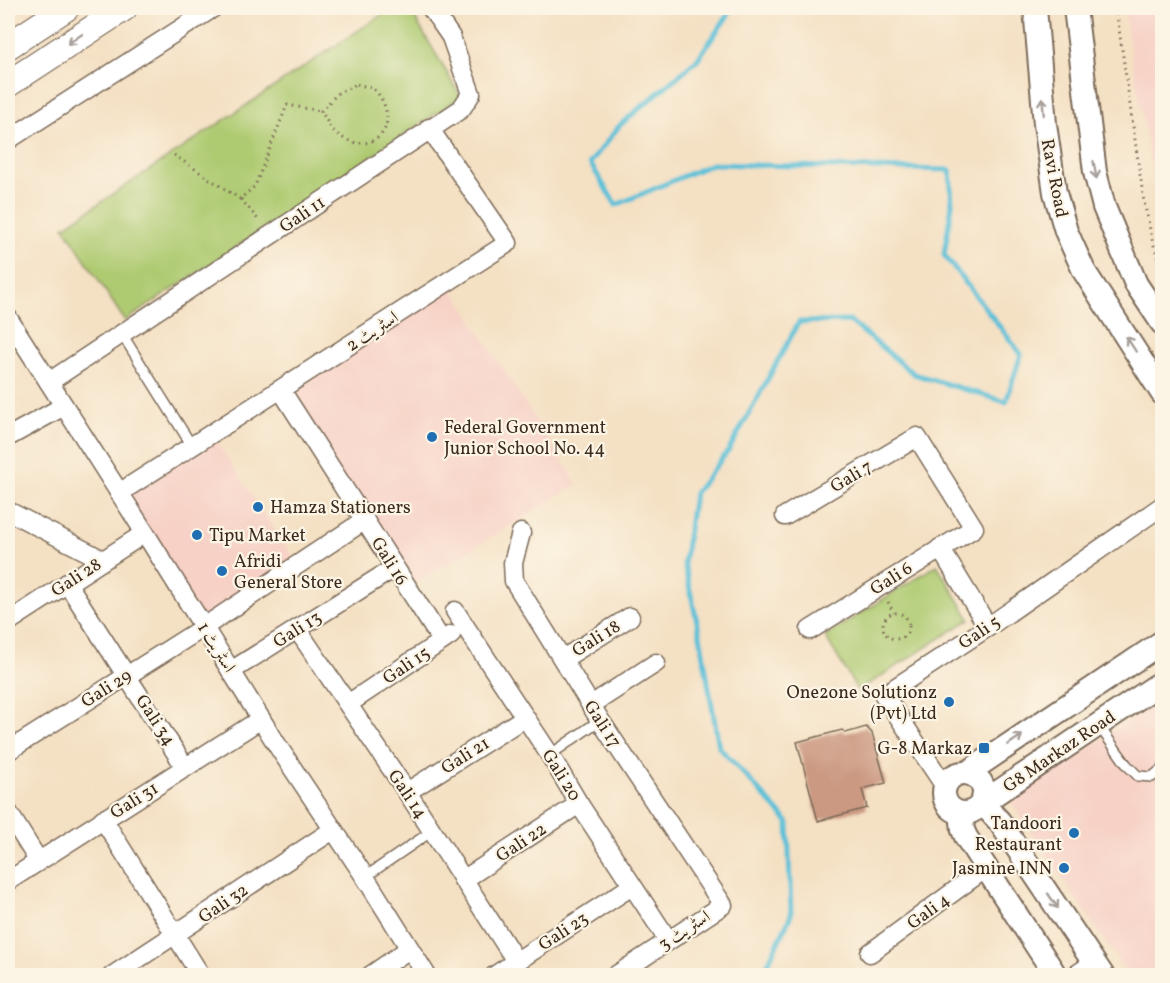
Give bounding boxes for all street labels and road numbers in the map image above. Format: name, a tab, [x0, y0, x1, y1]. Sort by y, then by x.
street label: Ravi Road	[1034, 137, 1073, 220]
street label: Gali 11	[275, 191, 331, 240]
street label: اسٹریٹ 2	[342, 306, 404, 359]
street label: Gali 7	[826, 455, 878, 500]
street label: Gali 16	[364, 533, 413, 591]
street label: Gali 28	[47, 553, 107, 604]
street label: Gali 6	[866, 557, 918, 602]
street label: Gali 13	[269, 606, 327, 655]
street label: Gali 5	[954, 610, 1006, 656]
street label: Gali 18	[568, 615, 626, 664]
street label: اسٹریٹ 1	[190, 618, 241, 678]
street label: Gali 15	[378, 641, 435, 691]
street label: Gali 29	[77, 664, 137, 715]
street label: Gali 34	[129, 690, 181, 751]
street label: Gali 17	[577, 696, 626, 754]
street label: G8 Markaz Road	[998, 705, 1121, 799]
street label: Gali 21	[437, 732, 495, 781]
street label: Gali 20	[535, 745, 586, 807]
street label: Gali 14	[381, 765, 432, 824]
street label: Gali 31	[106, 777, 164, 826]
street label: Gali 22	[492, 818, 552, 869]
street label: Gali 32	[194, 878, 254, 930]
street label: Gali 4	[902, 888, 955, 936]
street label: اسٹریٹ 3	[654, 905, 716, 957]
street label: Gali 23	[534, 907, 594, 958]

